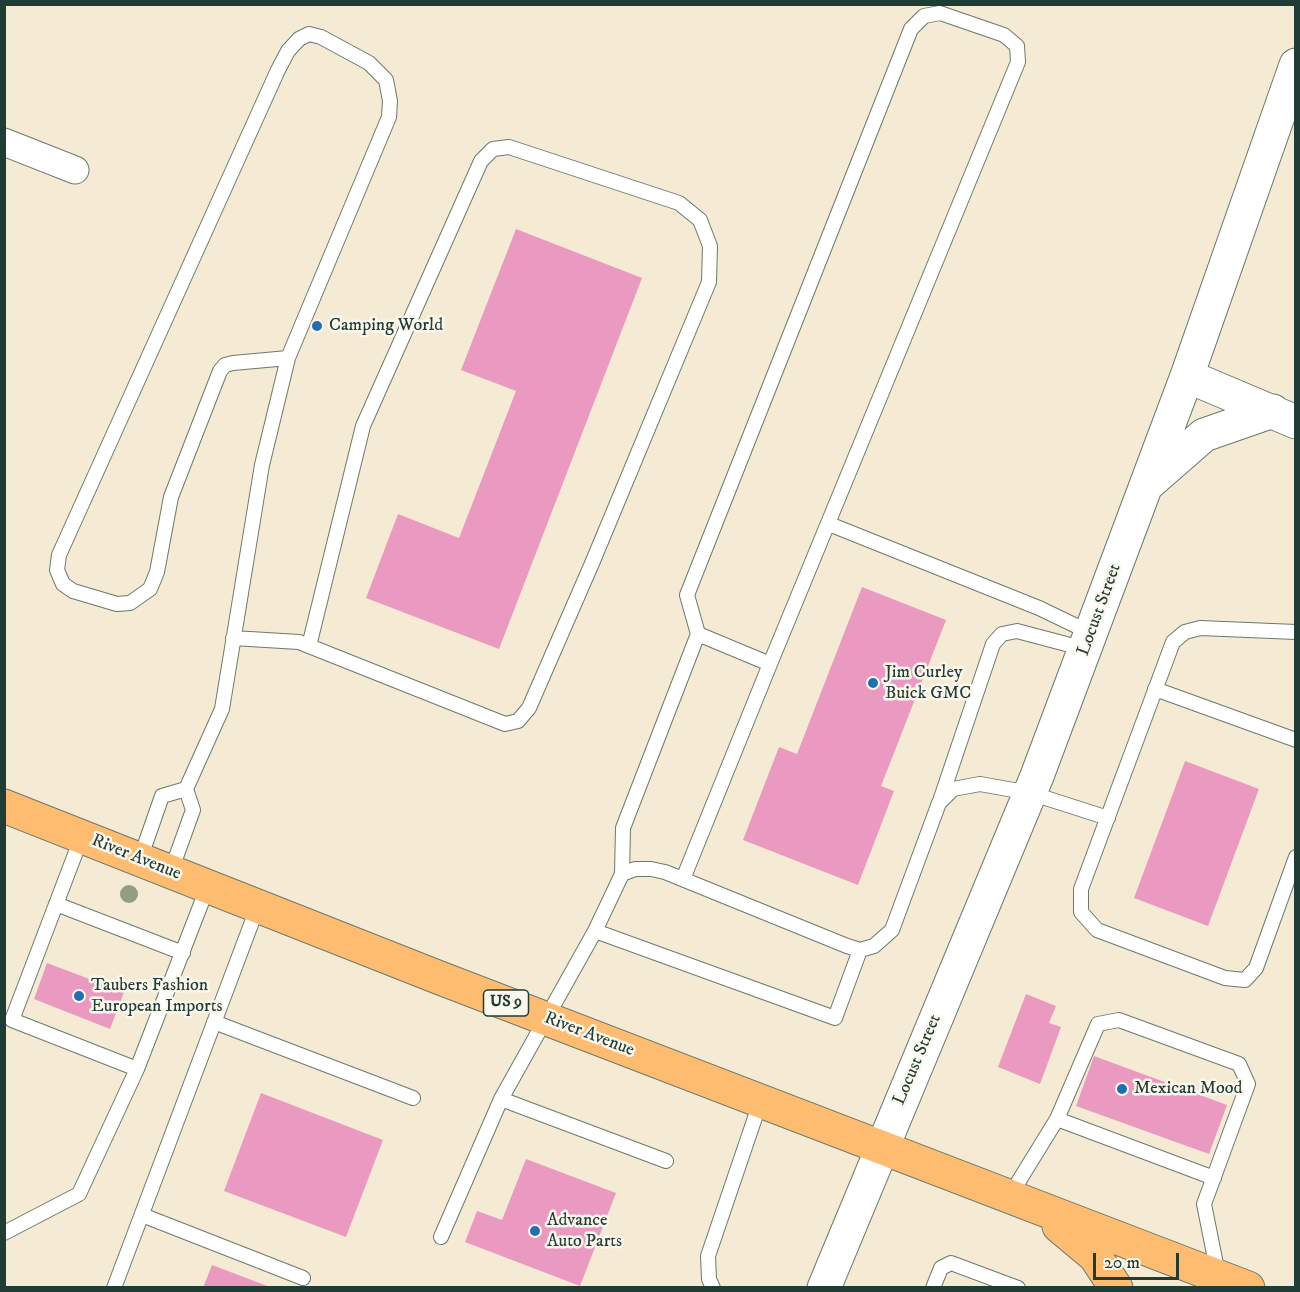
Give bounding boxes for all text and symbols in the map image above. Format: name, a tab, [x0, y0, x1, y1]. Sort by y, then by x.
place label: Camping World	[329, 315, 443, 337]
marker: Camping World	[310, 319, 324, 333]
street label: Locust Street	[1073, 561, 1127, 659]
place label: Jim Curley Buick GMC	[885, 662, 971, 704]
marker: Jim Curley Buick GMC	[866, 676, 880, 690]
street label: River Avenue	[88, 830, 184, 886]
place label: Taubers Fashion European Imports	[91, 975, 222, 1018]
marker: Taubers Fashion European Imports	[72, 989, 86, 1003]
road number: US 9	[484, 990, 528, 1016]
street label: River Avenue	[541, 1008, 637, 1062]
street label: Locust Street	[889, 1011, 947, 1109]
place label: Mexican Mood	[1134, 1078, 1242, 1100]
marker: Mexican Mood	[1115, 1082, 1129, 1096]
place label: Advance Auto Parts	[547, 1210, 622, 1252]
marker: Advance Auto Parts	[528, 1224, 542, 1238]
scale bar	[1096, 1241, 1182, 1279]
text: 20 m	[1104, 1252, 1140, 1274]

